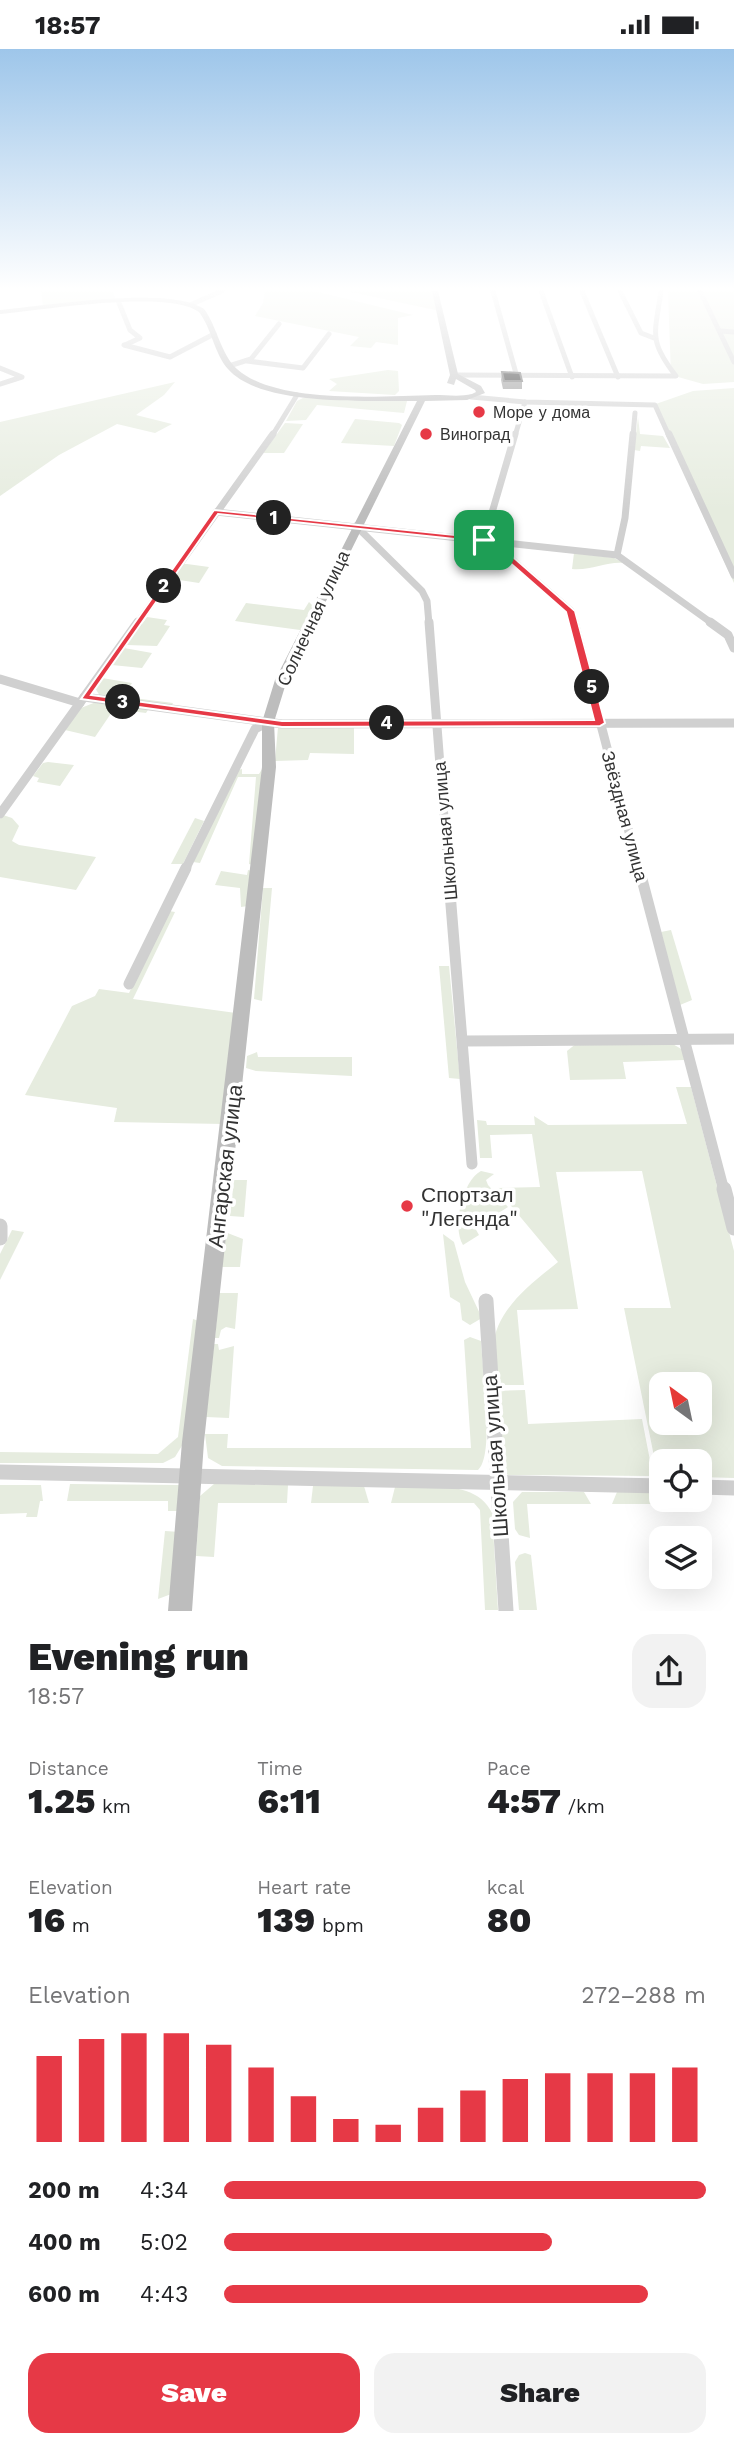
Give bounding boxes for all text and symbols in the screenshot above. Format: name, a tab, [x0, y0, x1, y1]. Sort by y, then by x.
text: 18:57	[35, 10, 101, 40]
place label: Море у дома	[493, 403, 590, 422]
marker: Море у дома	[471, 404, 487, 420]
place label: Виноград	[440, 425, 511, 444]
marker: Виноград	[418, 426, 434, 442]
pin: 1	[256, 501, 292, 535]
text: 1	[269, 506, 278, 529]
pin	[454, 510, 514, 570]
icon: arrive	[465, 521, 503, 559]
street label: Солнечная улица	[272, 546, 354, 689]
pin: 2	[146, 569, 182, 603]
text: 2	[158, 574, 169, 597]
pin: 5	[574, 669, 610, 705]
text: 5	[586, 675, 597, 698]
pin: 3	[106, 685, 140, 719]
text: 3	[117, 690, 128, 713]
pin: 4	[370, 705, 404, 741]
text: 4	[380, 711, 393, 734]
street label: Звёздная улица	[598, 749, 653, 884]
street label: Школьная улица	[428, 760, 462, 901]
street label: Ангарская улица	[203, 1083, 247, 1249]
place label: Спортзал "Легенда"	[421, 1182, 518, 1231]
marker: Спортзал "Легенда"	[399, 1198, 415, 1214]
north arrow	[649, 1372, 712, 1435]
map controls	[649, 1372, 712, 1589]
street label: Школьная улица	[477, 1374, 513, 1538]
button: locate	[649, 1449, 712, 1512]
button: layers	[649, 1526, 712, 1589]
button: share	[632, 1634, 706, 1708]
text: Evening run	[28, 1635, 249, 1679]
text: 18:57	[28, 1683, 84, 1710]
text: Distance	[28, 1757, 109, 1780]
text: Time	[257, 1757, 303, 1780]
text: Pace	[487, 1757, 531, 1780]
text: 1.25	[28, 1780, 96, 1822]
text: 6:11	[257, 1780, 321, 1822]
text: 4:57	[487, 1780, 561, 1822]
text: km	[96, 1795, 131, 1818]
text: /km	[561, 1795, 605, 1818]
text: Elevation	[28, 1876, 113, 1899]
text: Heart rate	[257, 1876, 351, 1899]
text: kcal	[487, 1876, 524, 1899]
text: 16	[28, 1899, 65, 1941]
text: 139	[257, 1899, 315, 1941]
text: 80	[487, 1899, 532, 1941]
text: m	[65, 1914, 90, 1937]
text: bpm	[315, 1914, 364, 1937]
text: Elevation	[28, 1982, 131, 2009]
text: 272–288 m	[581, 1982, 706, 2009]
text: 200 m	[28, 2177, 100, 2204]
text: 4:34	[140, 2177, 188, 2204]
text: 400 m	[28, 2229, 101, 2256]
text: 5:02	[140, 2229, 188, 2256]
text: 600 m	[28, 2281, 100, 2308]
text: 4:43	[140, 2281, 188, 2308]
button: Save	[28, 2353, 360, 2433]
button: Share	[374, 2353, 706, 2433]

